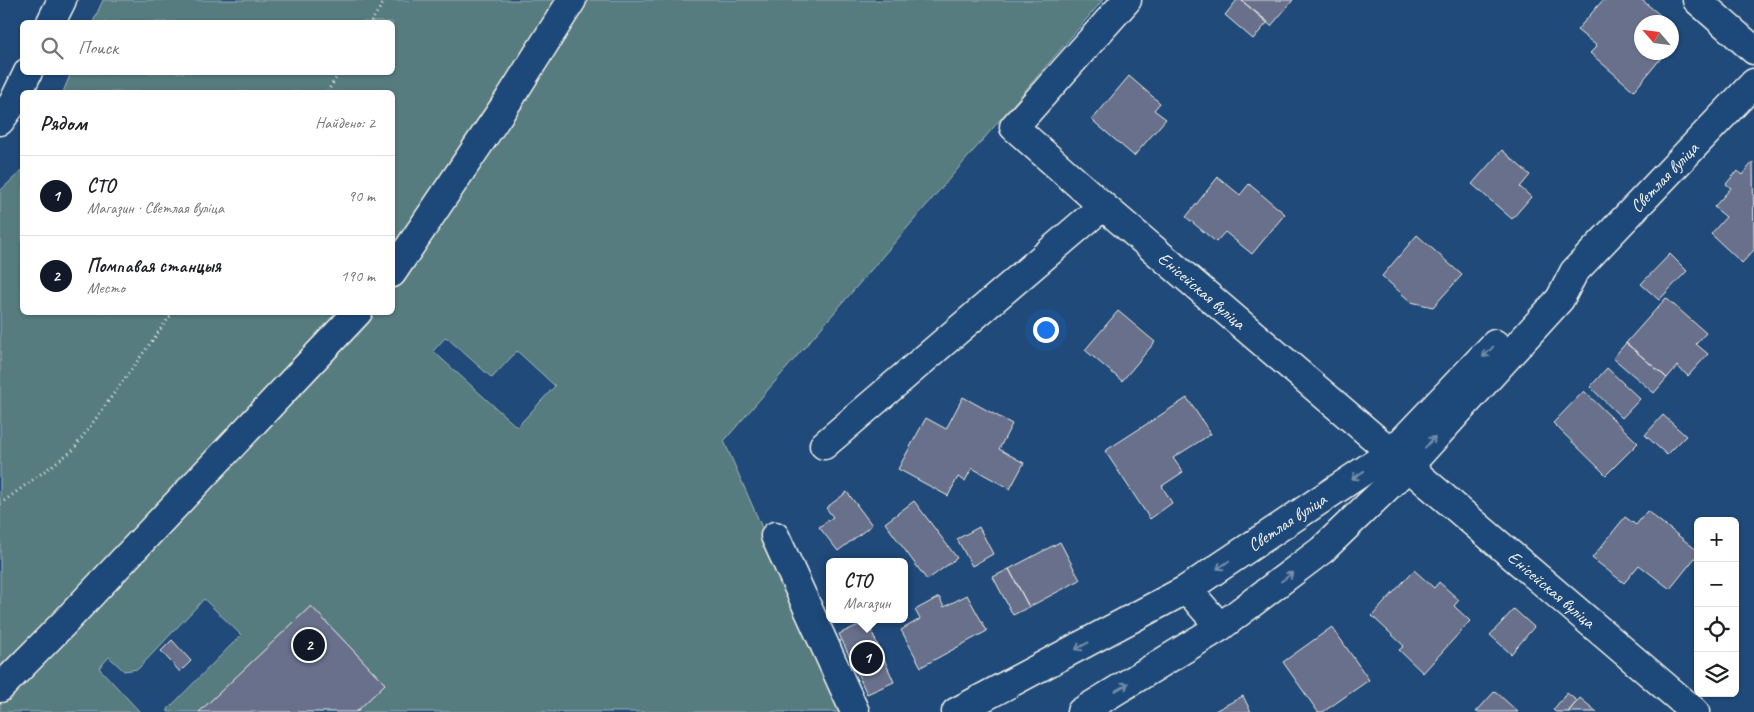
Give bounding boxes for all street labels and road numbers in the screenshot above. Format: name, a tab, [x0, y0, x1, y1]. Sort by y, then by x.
street label: Светлая вуліца	[1625, 136, 1704, 217]
street label: Енісейская вуліца	[1154, 247, 1251, 335]
street label: Светлая вуліца	[1244, 488, 1331, 556]
street label: Енісейская вуліца	[1503, 546, 1601, 634]

